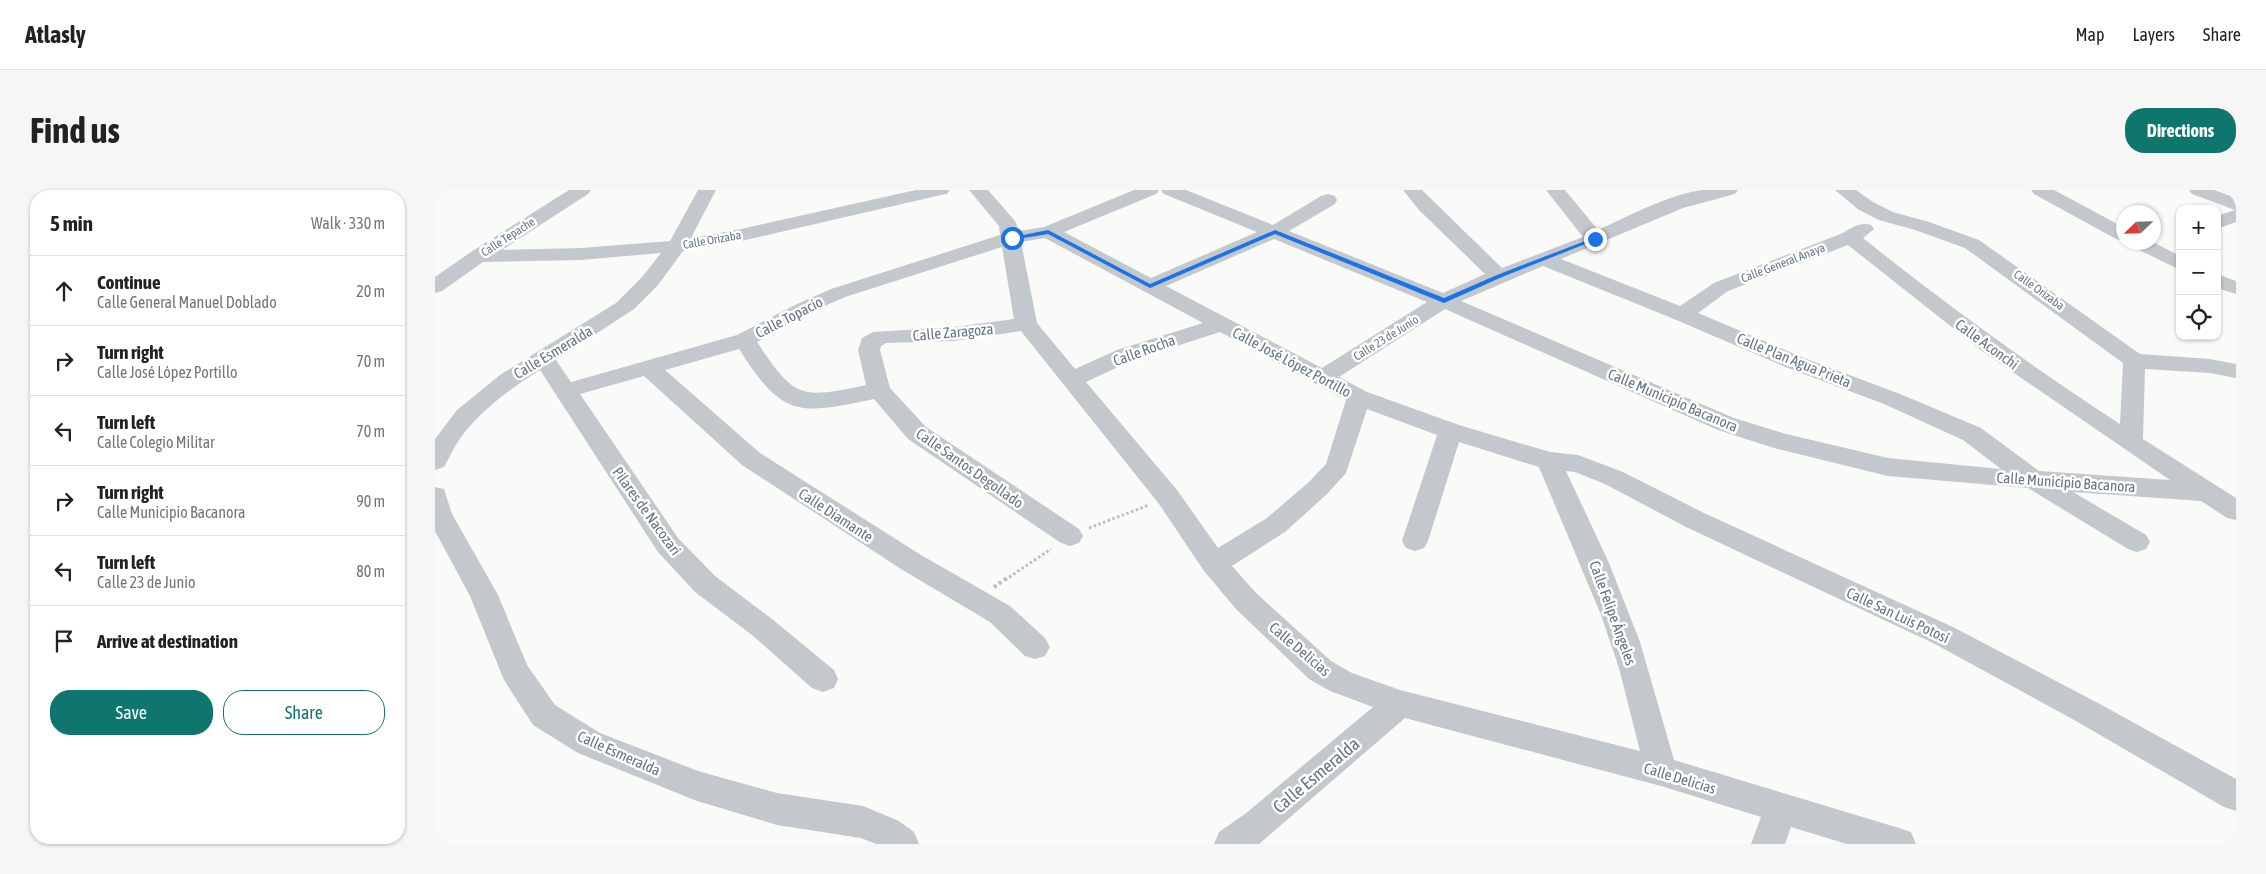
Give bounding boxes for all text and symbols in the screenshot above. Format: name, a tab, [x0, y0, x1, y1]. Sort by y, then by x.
text: Atlasly	[25, 21, 86, 48]
text: Map	[2075, 24, 2104, 45]
text: Layers	[2132, 24, 2175, 45]
text: Share	[2203, 24, 2241, 45]
button: Directions	[2125, 108, 2236, 153]
text: Find us	[30, 110, 120, 150]
north arrow	[2116, 205, 2161, 250]
map controls	[2176, 205, 2221, 340]
button: +	[2176, 205, 2221, 250]
text: 5 min	[50, 211, 93, 235]
text: Walk · 330 m	[311, 214, 385, 232]
street label: Calle Tepache	[478, 214, 538, 260]
route start	[1001, 227, 1024, 250]
street label: Calle Orizaba	[682, 228, 742, 252]
route end	[1584, 228, 1607, 251]
street label: Calle General Anaya	[1739, 241, 1827, 285]
button: −	[2176, 250, 2221, 295]
street label: Calle Orizaba	[2011, 267, 2067, 313]
text: Continue	[97, 271, 161, 293]
icon: ahead	[50, 277, 78, 305]
text: 20 m	[356, 282, 385, 300]
text: Calle General Manuel Doblado	[97, 293, 277, 311]
street label: Calle Topacio	[753, 293, 825, 341]
button: locate	[2176, 295, 2221, 340]
street label: Calle 23 de Junio	[1351, 312, 1421, 364]
street label: Calle Aconchi	[1952, 315, 2022, 373]
street label: Calle Zaragoza	[912, 320, 994, 344]
street label: Calle Esmeralda	[511, 322, 595, 382]
street label: Calle José López Portillo	[1230, 324, 1354, 400]
street label: Calle Plan Agua Prieta	[1735, 329, 1853, 391]
street label: Calle Rocha	[1111, 331, 1177, 369]
text: Turn right	[97, 341, 164, 363]
icon: right	[50, 347, 78, 375]
text: 70 m	[356, 352, 385, 370]
text: Calle José López Portillo	[97, 363, 238, 381]
street label: Calle Municipio Bacanora	[1606, 365, 1740, 435]
text: Turn left	[97, 411, 155, 433]
icon: left	[50, 417, 78, 445]
text: 70 m	[356, 422, 385, 440]
street label: Calle Santos Degollado	[913, 425, 1027, 511]
text: Calle Colegio Militar	[97, 433, 215, 451]
street label: Pilares de Nacozari	[609, 464, 685, 558]
street label: Calle Municipio Bacanora	[1996, 469, 2136, 495]
text: Turn right	[97, 481, 164, 503]
street label: Calle Diamante	[796, 485, 877, 545]
icon: right	[50, 487, 78, 515]
text: 90 m	[356, 492, 385, 510]
text: Calle Municipio Bacanora	[97, 503, 245, 521]
text: Turn left	[97, 551, 155, 573]
icon: left	[50, 557, 78, 585]
street label: Calle Felipe Ángeles	[1586, 558, 1640, 668]
text: 80 m	[356, 562, 385, 580]
text: Calle 23 de Junio	[97, 573, 196, 591]
street label: Calle San Luis Potosí	[1844, 584, 1952, 646]
street label: Calle Delicias	[1266, 619, 1334, 679]
icon: arrive	[50, 627, 78, 655]
text: Arrive at destination	[97, 630, 238, 652]
button: Save	[50, 690, 213, 735]
button: Share	[223, 690, 385, 735]
street label: Calle Esmeralda	[575, 727, 663, 779]
street label: Calle Esmeralda	[1268, 733, 1364, 817]
street label: Calle Delicias	[1642, 759, 1718, 797]

